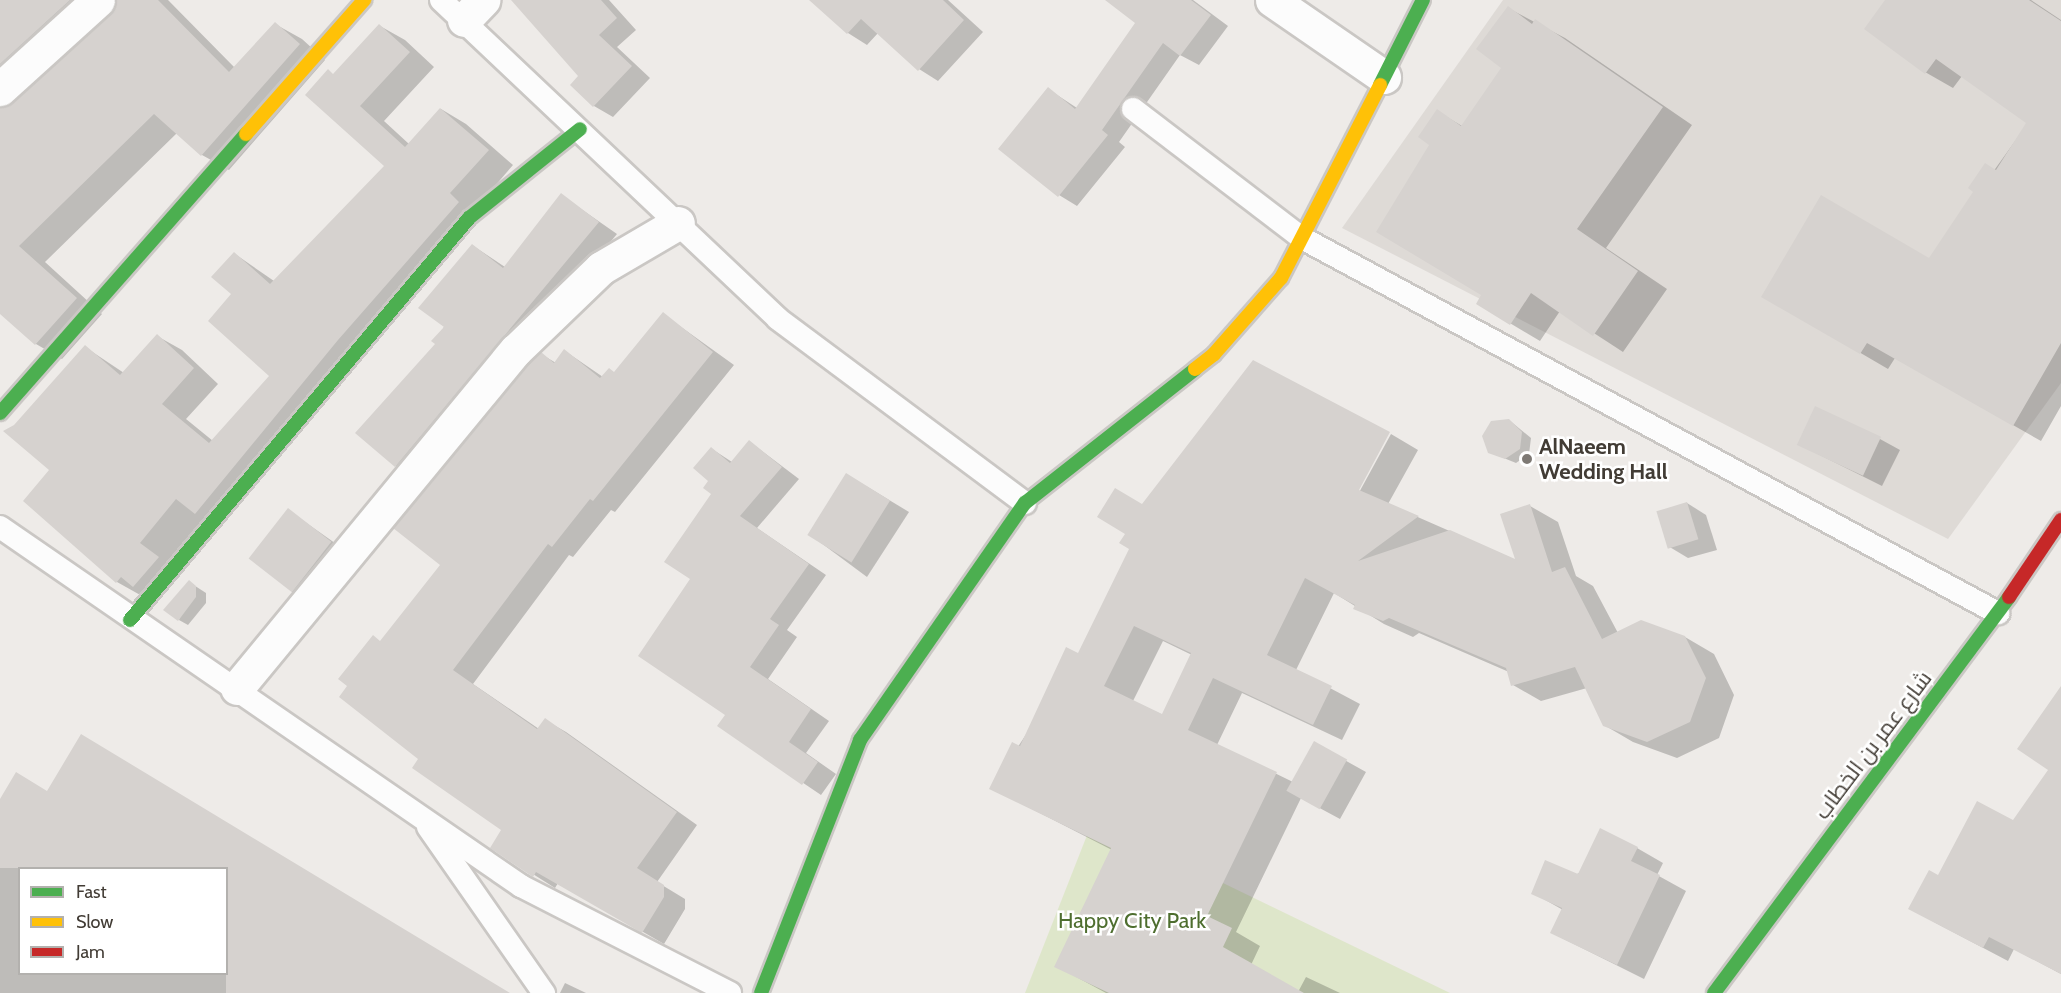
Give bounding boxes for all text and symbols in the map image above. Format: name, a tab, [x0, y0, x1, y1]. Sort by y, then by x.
place label: AlNaeem Wedding Hall	[1539, 433, 1668, 484]
marker: AlNaeem Wedding Hall	[1520, 452, 1534, 466]
street label: شارع عمر بن الخطاب	[1809, 666, 1937, 824]
legend	[18, 867, 228, 975]
text: Fast	[76, 881, 107, 903]
park label: Happy City Park	[1058, 908, 1206, 934]
text: Slow	[76, 911, 113, 933]
text: Jam	[76, 941, 105, 963]

